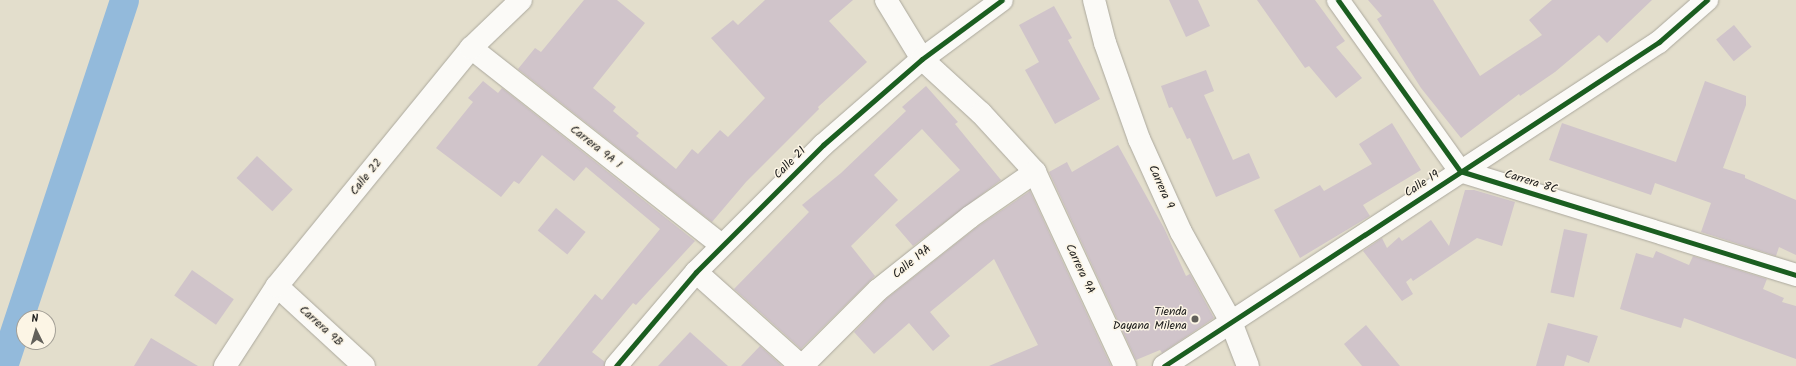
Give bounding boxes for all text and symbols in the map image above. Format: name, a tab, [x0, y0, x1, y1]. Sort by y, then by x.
street label: Carrera 9A 1	[567, 122, 625, 172]
street label: Calle 21	[771, 144, 809, 182]
street label: Calle 22	[347, 156, 385, 198]
street label: Carrera 9	[1145, 163, 1177, 211]
street label: Calle 19	[1402, 167, 1442, 201]
street label: Carrera 8C	[1503, 167, 1559, 197]
street label: Calle 19A	[890, 242, 934, 282]
street label: Carrera 9A	[1062, 242, 1098, 296]
street label: Carrera 9B	[296, 303, 346, 349]
place label: Tienda Dayana Milena	[1113, 305, 1187, 333]
north arrow	[16, 310, 56, 350]
text: N	[31, 310, 39, 328]
marker: Tienda Dayana Milena	[1190, 314, 1200, 324]

